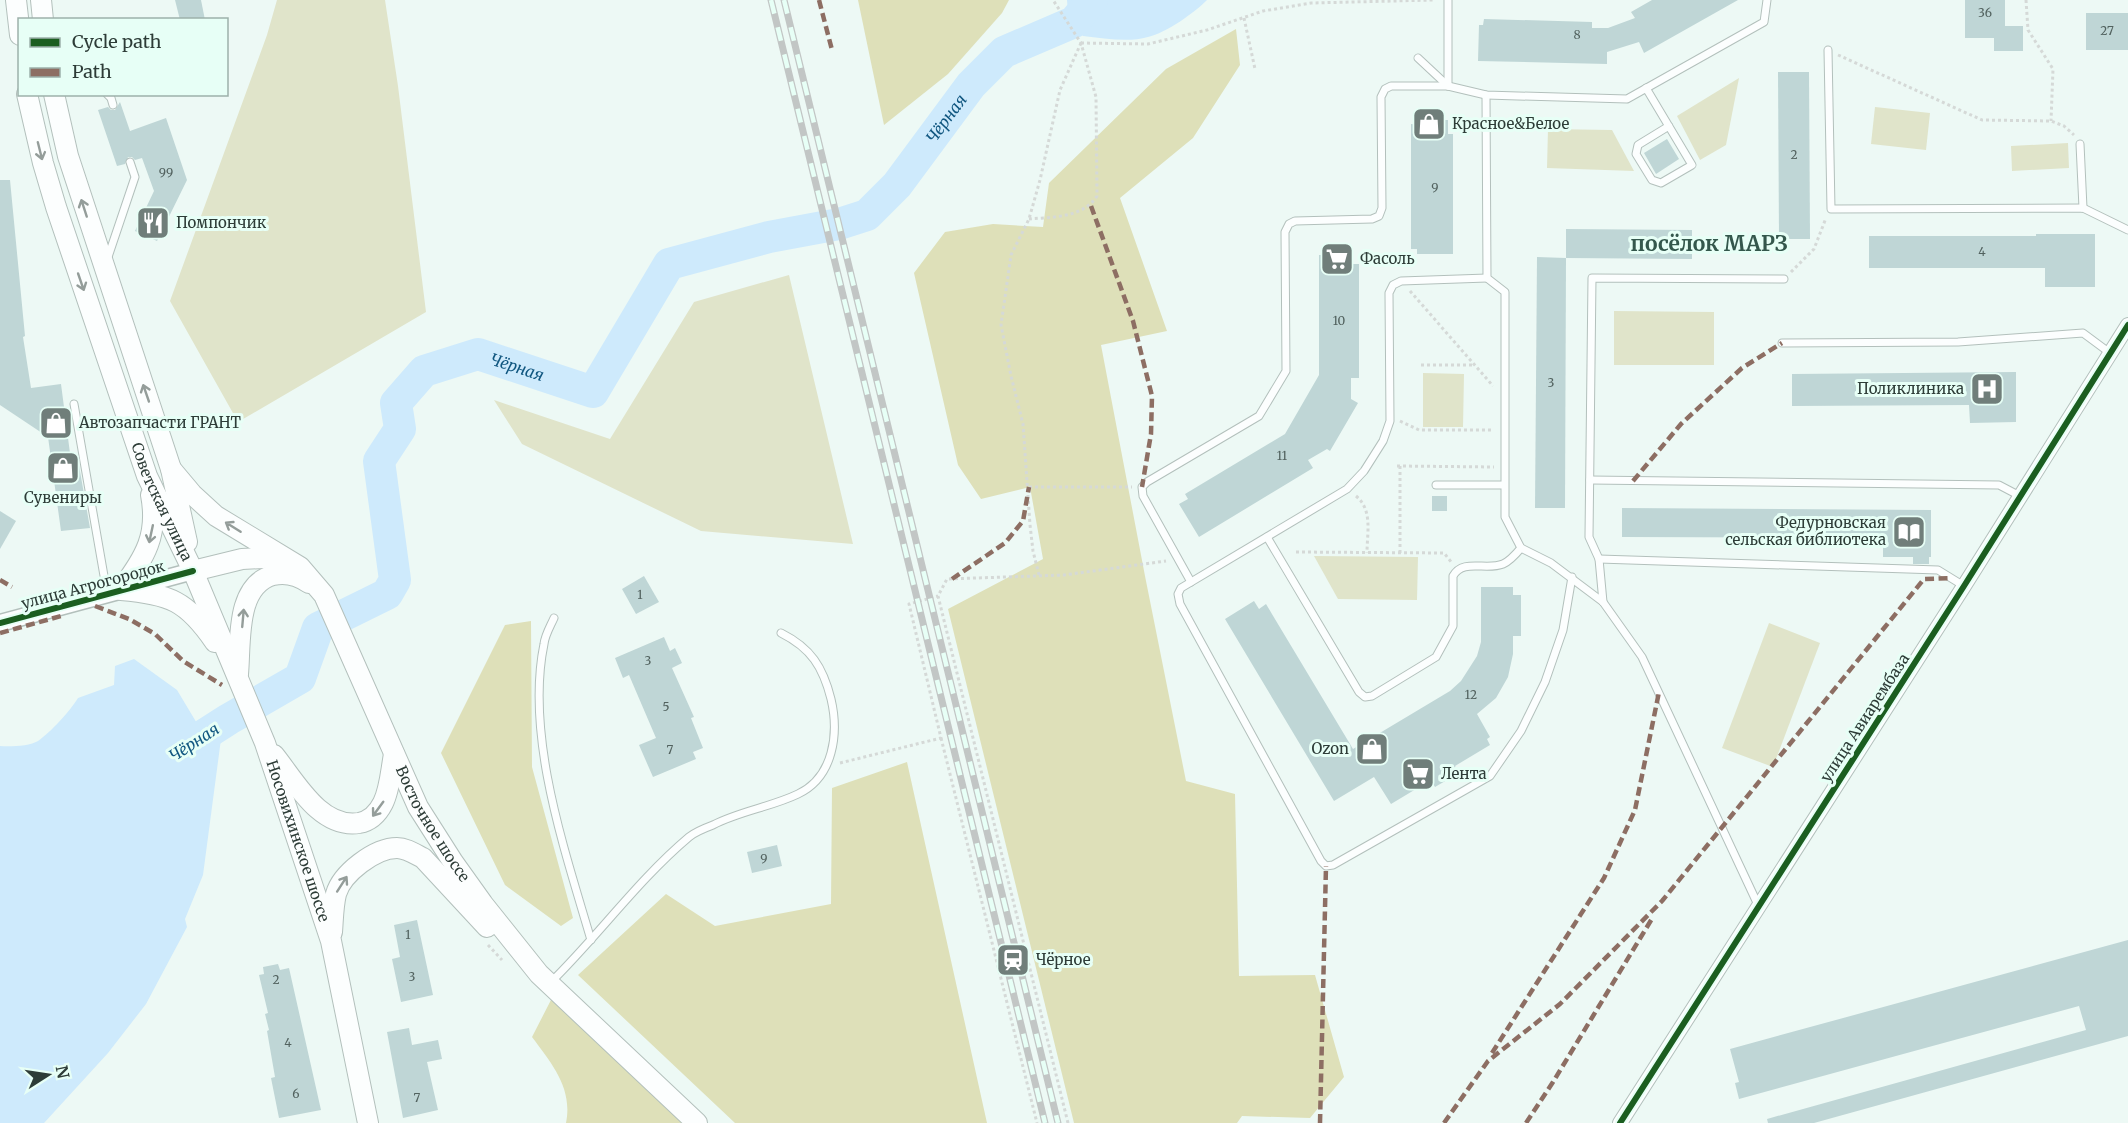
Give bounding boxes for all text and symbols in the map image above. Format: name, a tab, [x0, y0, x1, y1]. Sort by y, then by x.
house number: 36	[1978, 5, 1992, 20]
legend	[18, 18, 228, 96]
house number: 27	[2100, 23, 2114, 38]
house number: 8	[1573, 27, 1581, 42]
text: Cycle path	[72, 30, 162, 53]
text: Path	[72, 60, 112, 83]
water label: Чёрная	[922, 90, 971, 147]
shop icon: Красное&Белое	[1411, 106, 1447, 142]
place label: Красное&Белое	[1452, 114, 1570, 133]
one-way arrow	[34, 141, 46, 160]
house number: 2	[1790, 147, 1798, 162]
house number: 99	[159, 165, 173, 180]
house number: 9	[1431, 180, 1439, 195]
one-way arrow	[78, 199, 89, 218]
restaurant icon: Помпончик	[135, 205, 171, 241]
place label: Помпончик	[176, 213, 267, 232]
district label: посёлок МАРЗ	[1631, 230, 1788, 257]
supermarket icon: Фасоль	[1319, 241, 1355, 277]
house number: 4	[1978, 244, 1986, 259]
place label: Фасоль	[1360, 249, 1415, 268]
one-way arrow	[77, 272, 88, 291]
house number: 10	[1333, 313, 1346, 328]
water label: Чёрная	[488, 349, 547, 385]
hospital icon: Поликлиника	[1969, 371, 2005, 407]
house number: 3	[1548, 375, 1555, 390]
place label: Поликлиника	[1857, 379, 1964, 398]
one-way arrow	[139, 384, 150, 403]
shop icon: Автозапчасти ГРАНТ	[38, 405, 74, 441]
place label: Автозапчасти ГРАНТ	[78, 413, 242, 432]
street label: Советская улица	[127, 440, 197, 564]
house number: 11	[1277, 448, 1288, 463]
shop icon: Сувениры	[45, 450, 81, 486]
place label: Сувениры	[24, 488, 102, 507]
place label: Федурновская сельская библиотека	[1725, 513, 1886, 549]
library icon: Федурновская сельская библиотека	[1891, 514, 1927, 550]
one-way arrow	[225, 521, 242, 533]
one-way arrow	[145, 524, 156, 543]
street label: улица Агрогородок	[19, 556, 167, 613]
house number: 1	[637, 587, 643, 602]
one-way arrow	[238, 609, 249, 629]
street label: улица Авиарембаза	[1816, 650, 1913, 786]
house number: 3	[645, 653, 652, 668]
house number: 12	[1465, 687, 1477, 702]
house number: 5	[662, 699, 670, 714]
water label: Чёрная	[165, 719, 223, 765]
shop icon: Ozon	[1354, 731, 1390, 767]
place label: Ozon	[1311, 739, 1349, 758]
house number: 7	[667, 742, 674, 757]
supermarket icon: Лента	[1400, 756, 1436, 792]
street label: Носовихинское шоссе	[262, 758, 334, 924]
street label: Восточное шоссе	[392, 763, 474, 885]
place label: Лента	[1441, 764, 1487, 783]
one-way arrow	[372, 801, 385, 817]
house number: 9	[760, 851, 768, 866]
one-way arrow	[336, 877, 348, 893]
house number: 1	[405, 927, 411, 942]
station icon: Чёрное	[995, 942, 1031, 978]
place label: Чёрное	[1036, 950, 1091, 969]
house number: 3	[409, 969, 416, 984]
house number: 2	[272, 972, 280, 987]
house number: 4	[284, 1035, 292, 1050]
north arrow	[18, 1045, 78, 1105]
text: N	[52, 1064, 74, 1080]
house number: 6	[292, 1086, 300, 1101]
house number: 7	[414, 1090, 421, 1105]

